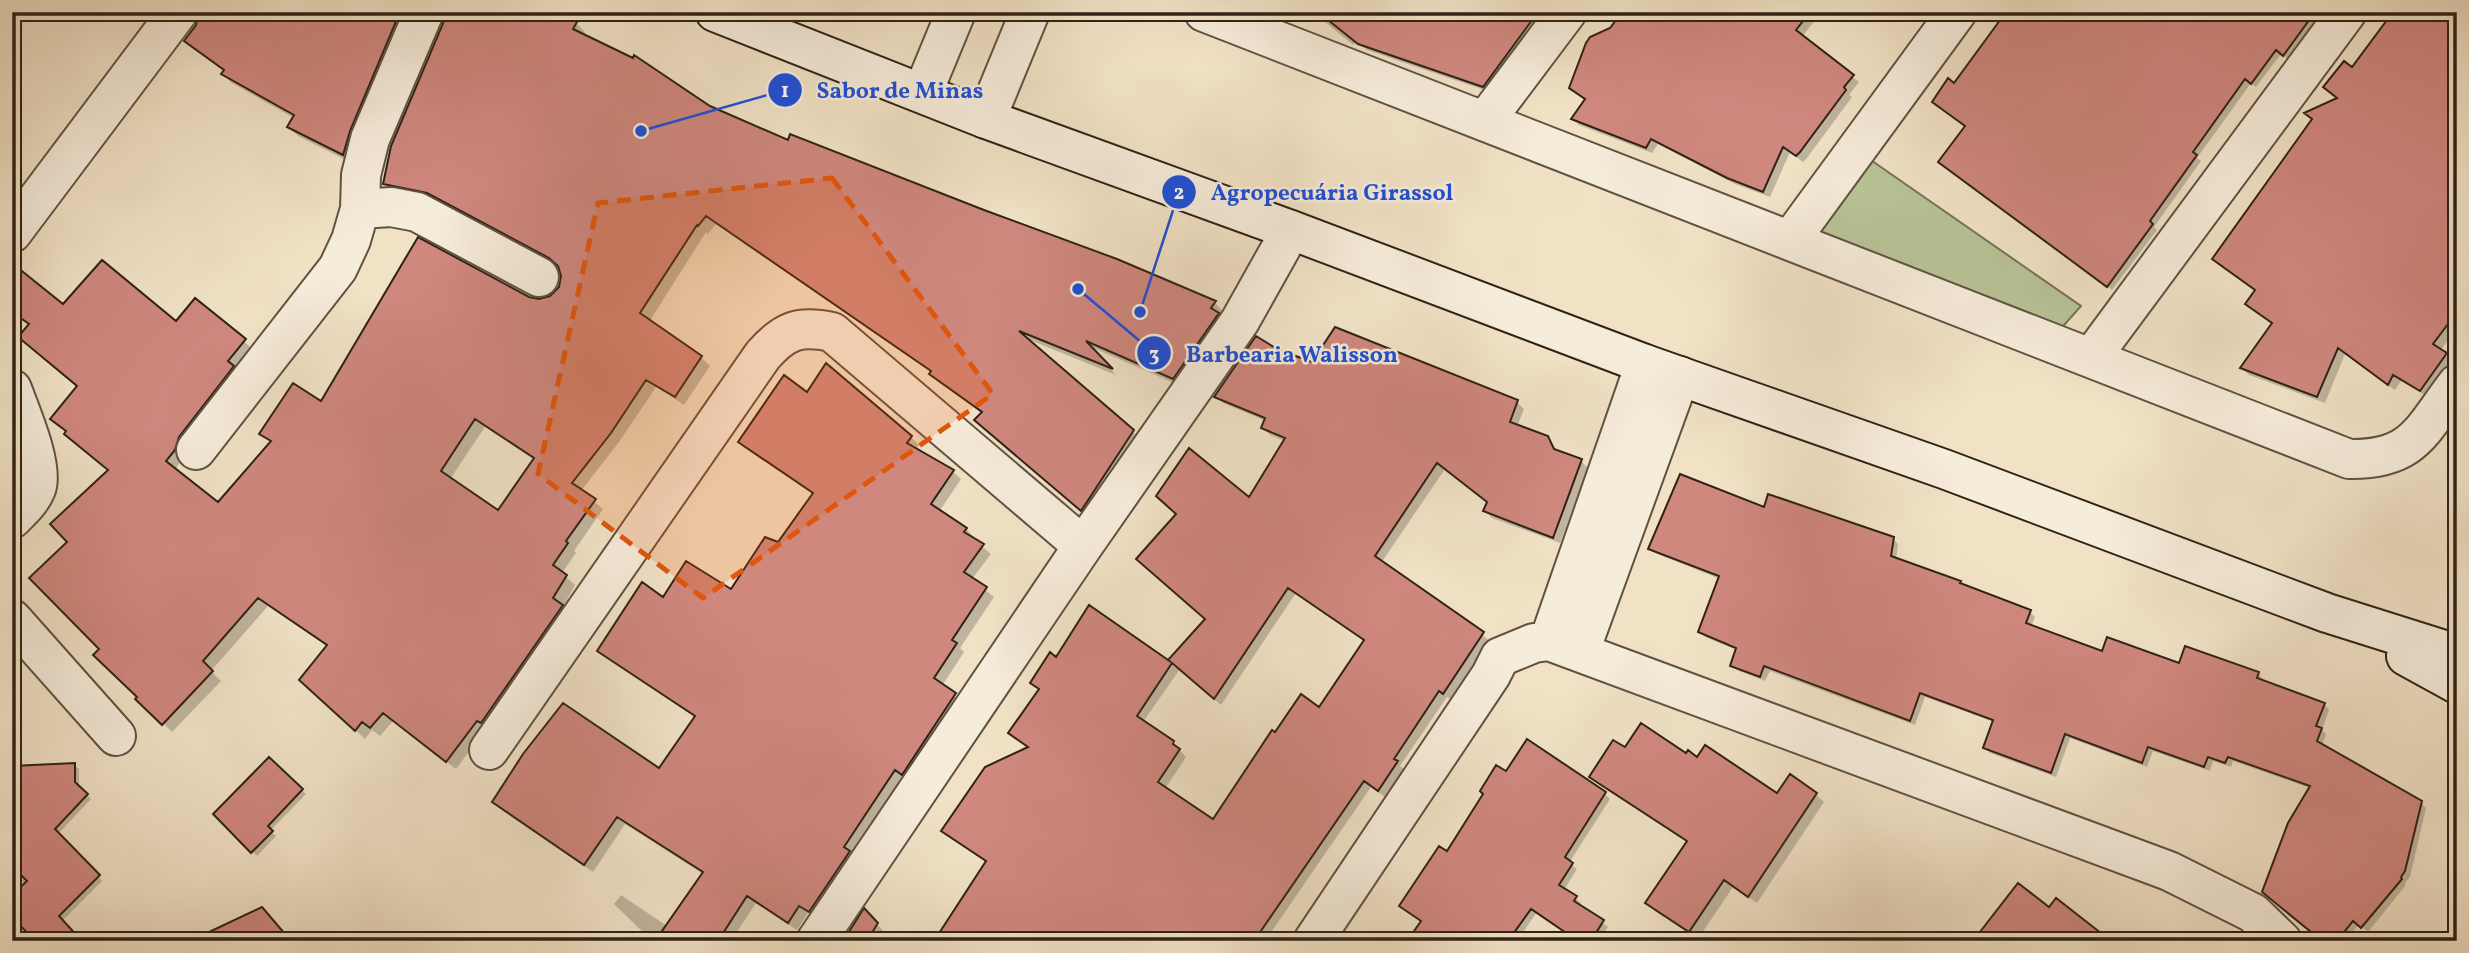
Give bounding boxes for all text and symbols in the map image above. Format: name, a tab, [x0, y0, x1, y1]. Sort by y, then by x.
callout: Sabor de Minas	[768, 68, 998, 112]
text: Sabor de Minas	[817, 76, 983, 108]
text: 1	[781, 77, 789, 106]
callout: Agropecuária Girassol	[1162, 170, 1467, 214]
text: Agropecuária Girassol	[1211, 178, 1454, 210]
text: 2	[1174, 179, 1184, 208]
callout: Barbearia Walisson	[1137, 331, 1412, 375]
text: Barbearia Walisson	[1186, 340, 1398, 372]
text: 3	[1149, 341, 1159, 370]

